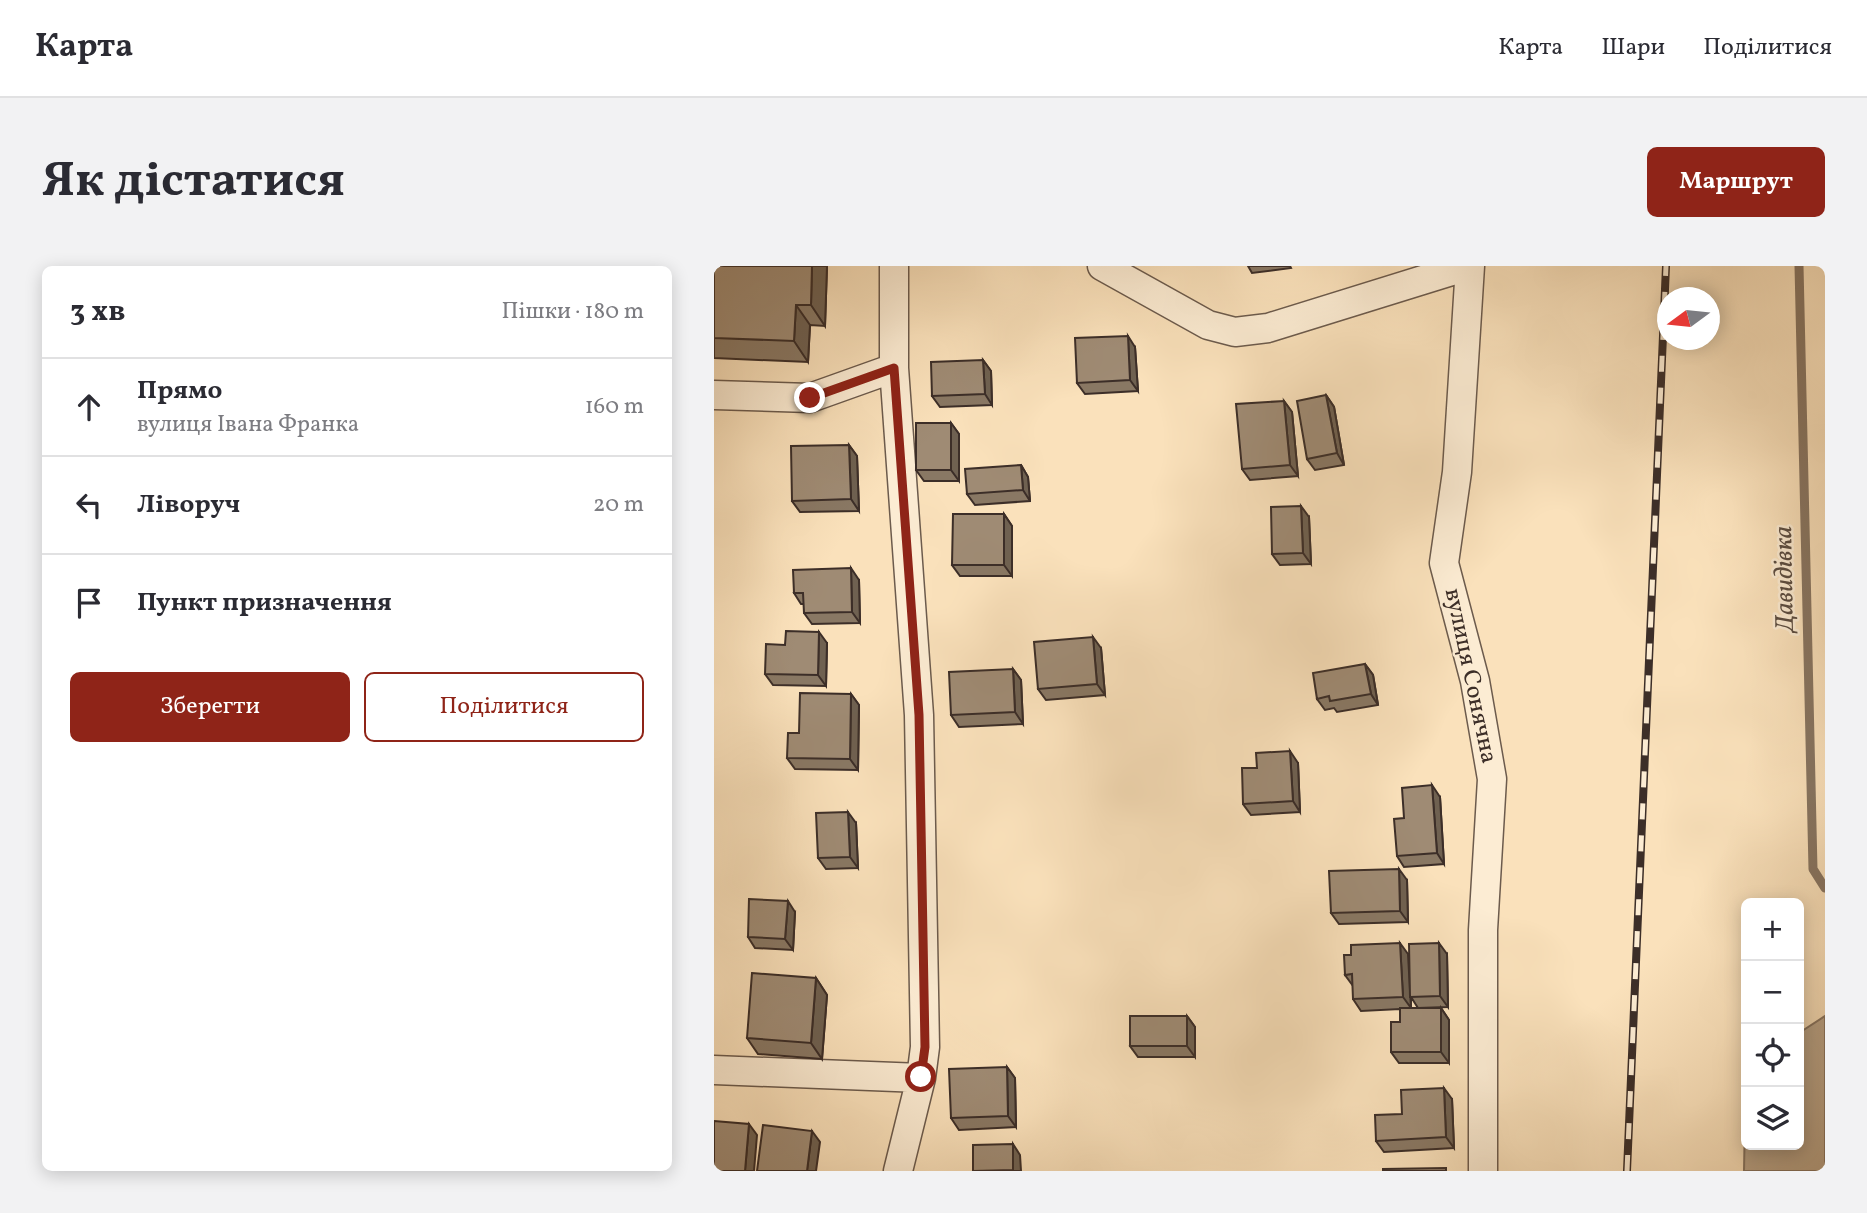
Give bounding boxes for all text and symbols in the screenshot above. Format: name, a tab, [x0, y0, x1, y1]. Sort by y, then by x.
text: Карта	[35, 25, 133, 71]
text: Карта	[1498, 31, 1563, 65]
text: Шари	[1601, 31, 1665, 65]
text: Поділитися	[1703, 31, 1832, 65]
button: Маршрут	[1647, 147, 1825, 217]
text: Як дістатися	[42, 148, 345, 217]
north arrow	[1657, 287, 1720, 350]
text: 3 хв	[70, 291, 126, 333]
text: Пішки · 180 m	[502, 296, 644, 328]
text: Прямо	[137, 373, 222, 409]
route end	[794, 382, 825, 413]
icon: ahead	[70, 388, 108, 426]
text: 160 m	[585, 391, 644, 423]
text: вулиця Івана Франка	[137, 409, 359, 441]
icon: left	[70, 486, 108, 524]
text: Ліворуч	[137, 487, 240, 523]
text: 20 m	[593, 489, 644, 521]
water label: Давидівка	[1766, 526, 1804, 634]
icon: arrive	[70, 584, 108, 622]
text: Пункт призначення	[137, 585, 392, 621]
street label: вулиця Сонячна	[1435, 585, 1505, 767]
button: Зберегти	[70, 672, 350, 742]
button: Поділитися	[364, 672, 644, 742]
map controls	[1741, 898, 1804, 1150]
button: +	[1741, 898, 1804, 961]
button: −	[1741, 961, 1804, 1024]
button: locate	[1741, 1024, 1804, 1087]
route start	[905, 1061, 936, 1092]
button: layers	[1741, 1087, 1804, 1150]

